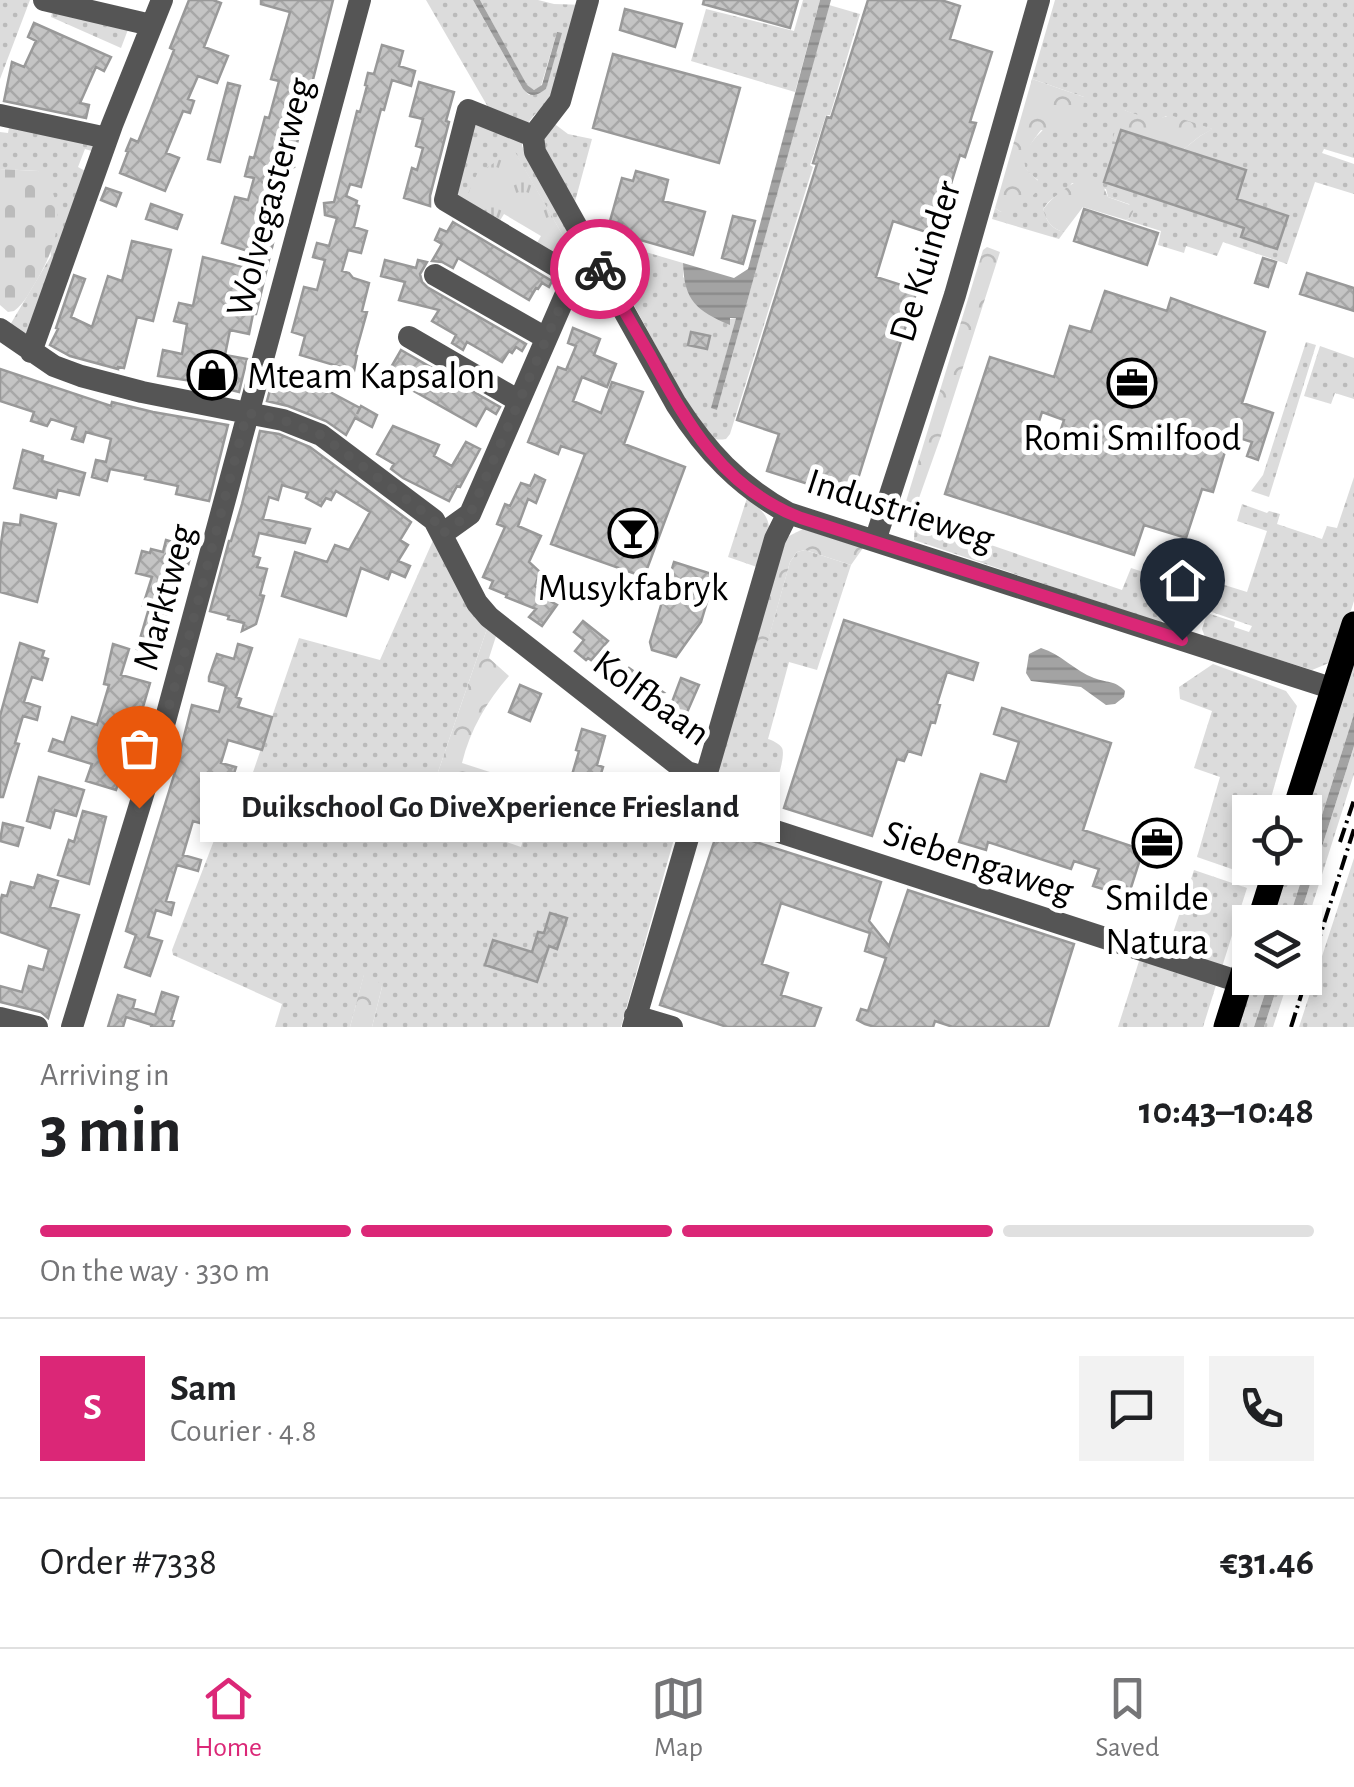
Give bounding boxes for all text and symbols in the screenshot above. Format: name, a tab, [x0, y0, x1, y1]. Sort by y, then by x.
street label: Wolvegasterweg	[221, 74, 321, 321]
street label: De Kuinder	[883, 176, 969, 347]
courier	[550, 219, 650, 319]
icon: bike	[573, 242, 628, 297]
shop icon: Mteam Kapsalon	[186, 349, 238, 401]
office icon: Romi Smilfood	[1106, 357, 1158, 409]
place label: Mteam Kapsalon	[247, 358, 495, 396]
place label: Romi Smilfood	[1023, 420, 1241, 458]
street label: Industrieweg	[802, 463, 999, 559]
bar icon: Musykfabryk	[607, 507, 659, 559]
street label: Marktweg	[127, 520, 203, 675]
pin	[1140, 538, 1225, 641]
icon: home	[1155, 553, 1210, 608]
place label: Musykfabryk	[538, 570, 729, 608]
street label: Kolfbaan	[585, 644, 716, 753]
pin	[97, 706, 182, 809]
icon: bag	[112, 721, 167, 776]
callout: Duikschool Go DiveXperience Friesland	[199, 773, 779, 843]
text: Duikschool Go DiveXperience Friesland	[241, 791, 739, 823]
map controls	[1232, 795, 1322, 995]
button: locate	[1232, 795, 1322, 885]
street label: Siebengaweg	[879, 814, 1078, 912]
office icon: Smilde Natura	[1131, 817, 1183, 869]
place label: Smilde Natura	[1105, 880, 1209, 962]
button: layers	[1232, 905, 1322, 995]
text: Arriving in	[40, 1059, 169, 1091]
text: 10:43–10:48	[1139, 1093, 1314, 1131]
text: 3 min	[40, 1099, 182, 1164]
text: On the way · 330 m	[40, 1255, 270, 1287]
button: chat	[1079, 1356, 1184, 1461]
button: phone	[1209, 1356, 1314, 1461]
text: Sam	[170, 1370, 237, 1408]
text: S	[83, 1389, 102, 1427]
text: Courier · 4.8	[170, 1415, 317, 1447]
text: Order #7338	[40, 1544, 217, 1582]
text: €31.46	[1220, 1544, 1314, 1582]
tab: Home	[195, 1671, 262, 1765]
tab: Map	[651, 1671, 706, 1765]
tab: Saved	[1095, 1671, 1159, 1765]

